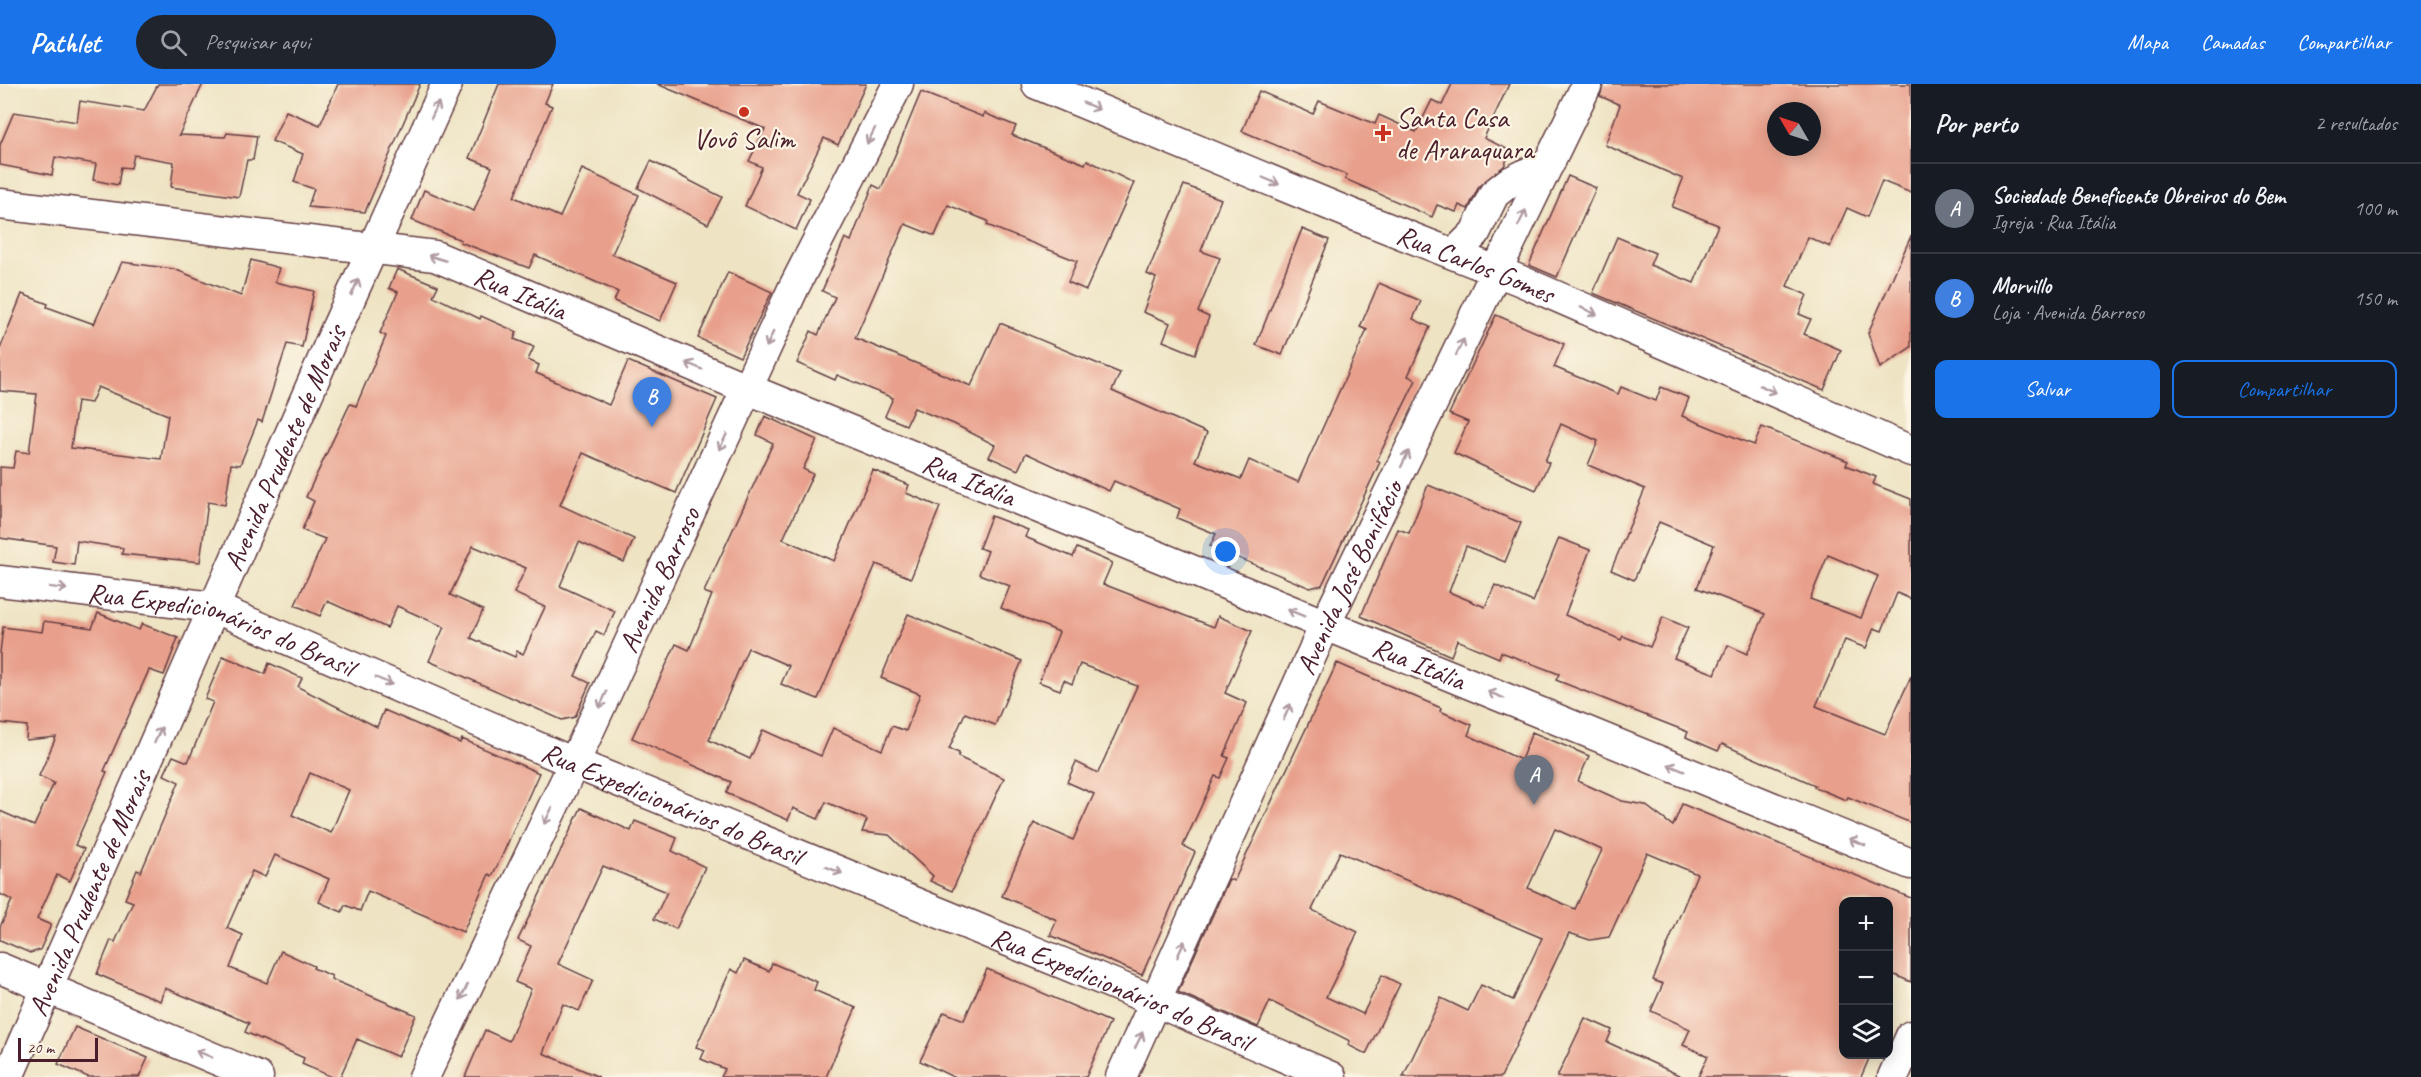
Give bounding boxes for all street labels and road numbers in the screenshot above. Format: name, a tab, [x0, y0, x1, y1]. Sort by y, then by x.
street label: Rua Carlos Gomes	[1392, 217, 1562, 312]
street label: Rua Itália	[469, 258, 573, 329]
street label: Avenida Prudente de Morais	[215, 318, 355, 576]
street label: Rua Itália	[917, 445, 1022, 515]
street label: Avenida José Bonifácio	[1288, 472, 1412, 680]
street label: Avenida Barroso	[611, 500, 709, 658]
street label: Rua Expedicionários do Brasil	[86, 575, 365, 686]
street label: Rua Itália	[1367, 629, 1472, 699]
street label: Rua Expedicionários do Brasil	[536, 734, 813, 875]
street label: Avenida Prudente de Morais	[20, 763, 159, 1021]
street label: Rua Expedicionários do Brasil	[986, 919, 1262, 1061]

